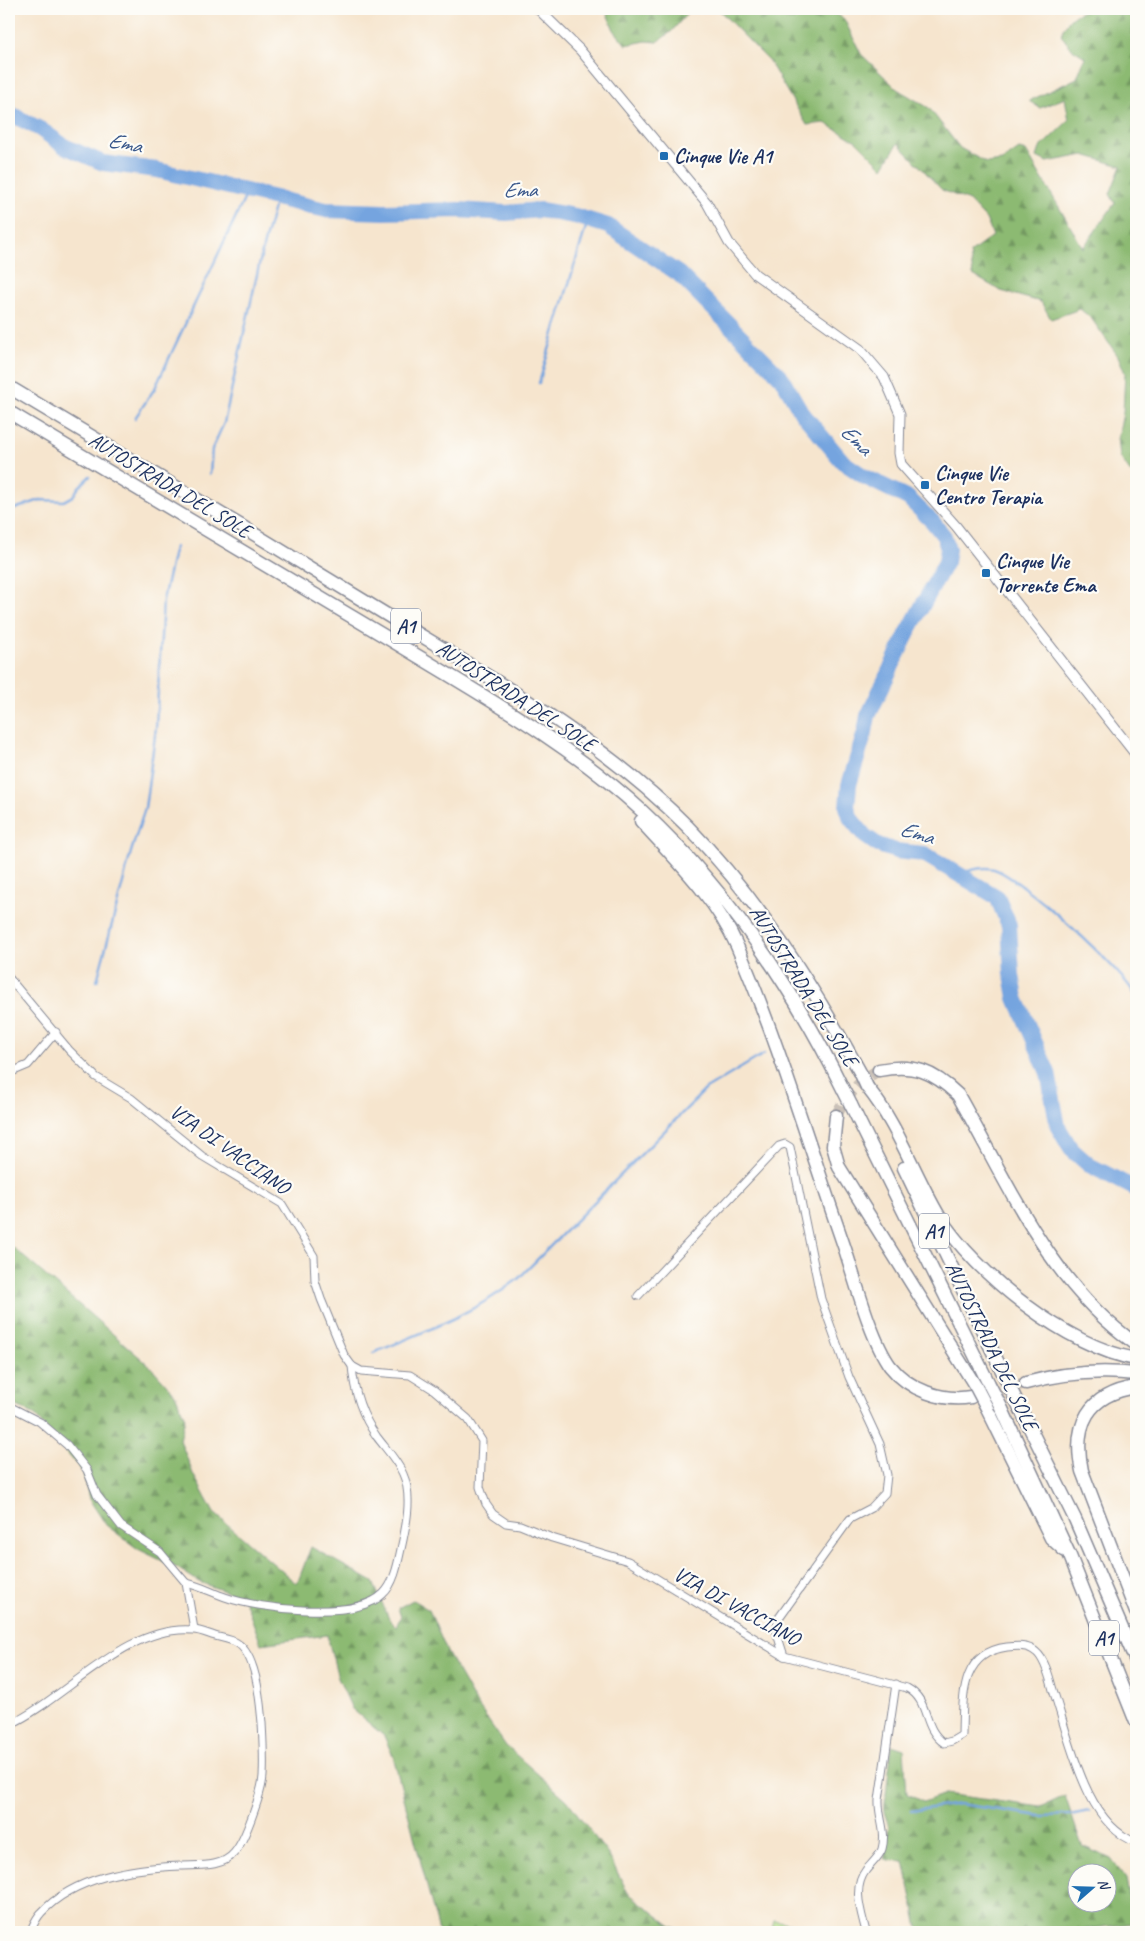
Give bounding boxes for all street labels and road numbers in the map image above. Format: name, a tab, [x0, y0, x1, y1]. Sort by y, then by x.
street label: AUTOSTRADA DEL SOLE	[84, 426, 258, 545]
road number: A1	[391, 608, 421, 644]
street label: AUTOSTRADA DEL SOLE	[431, 635, 603, 759]
street label: AUTOSTRADA DEL SOLE	[744, 901, 865, 1073]
street label: VIA DI VACCIANO	[165, 1098, 297, 1201]
road number: A1	[919, 1214, 949, 1248]
street label: AUTOSTRADA DEL SOLE	[940, 1257, 1045, 1437]
street label: VIA DI VACCIANO	[669, 1561, 807, 1653]
road number: A1	[1089, 1620, 1119, 1656]

